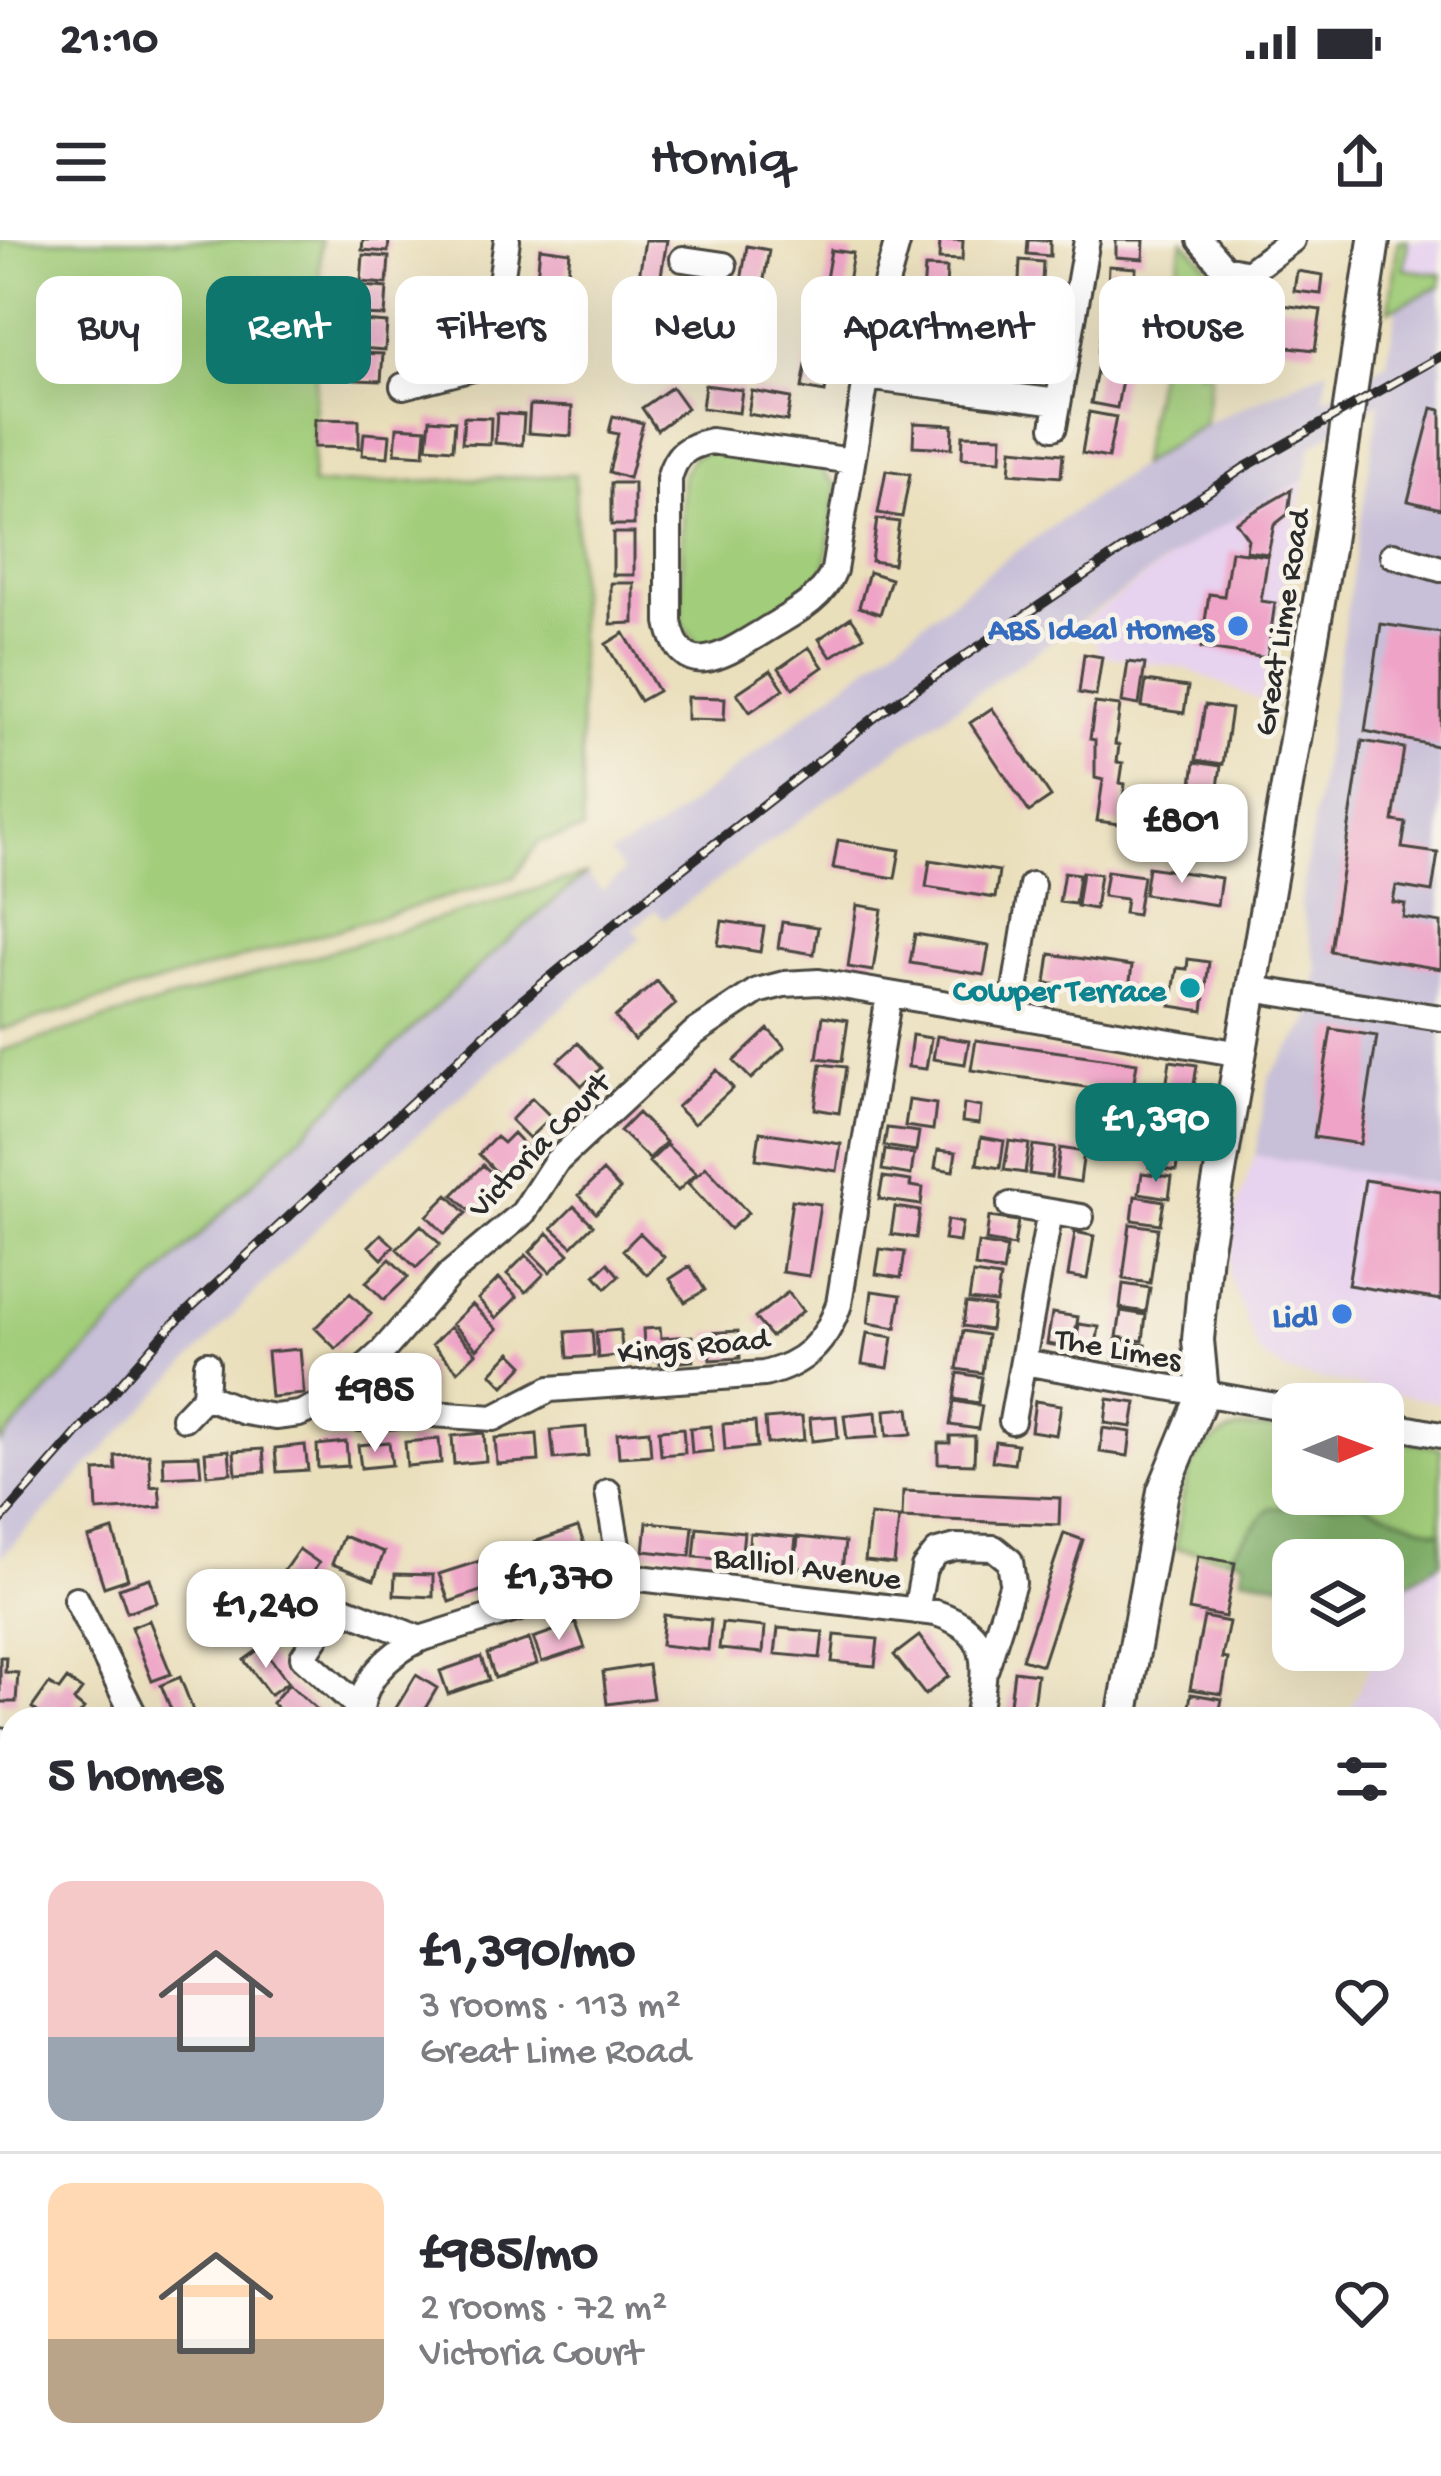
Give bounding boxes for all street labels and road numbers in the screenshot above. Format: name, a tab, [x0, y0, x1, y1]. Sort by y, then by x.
street label: Great Lime Road	[1248, 504, 1322, 739]
street label: Victoria Court	[462, 1065, 622, 1229]
street label: Kings Road	[616, 1322, 774, 1376]
street label: The Limes	[1050, 1322, 1185, 1382]
street label: Balliol Avenue	[710, 1540, 904, 1601]

